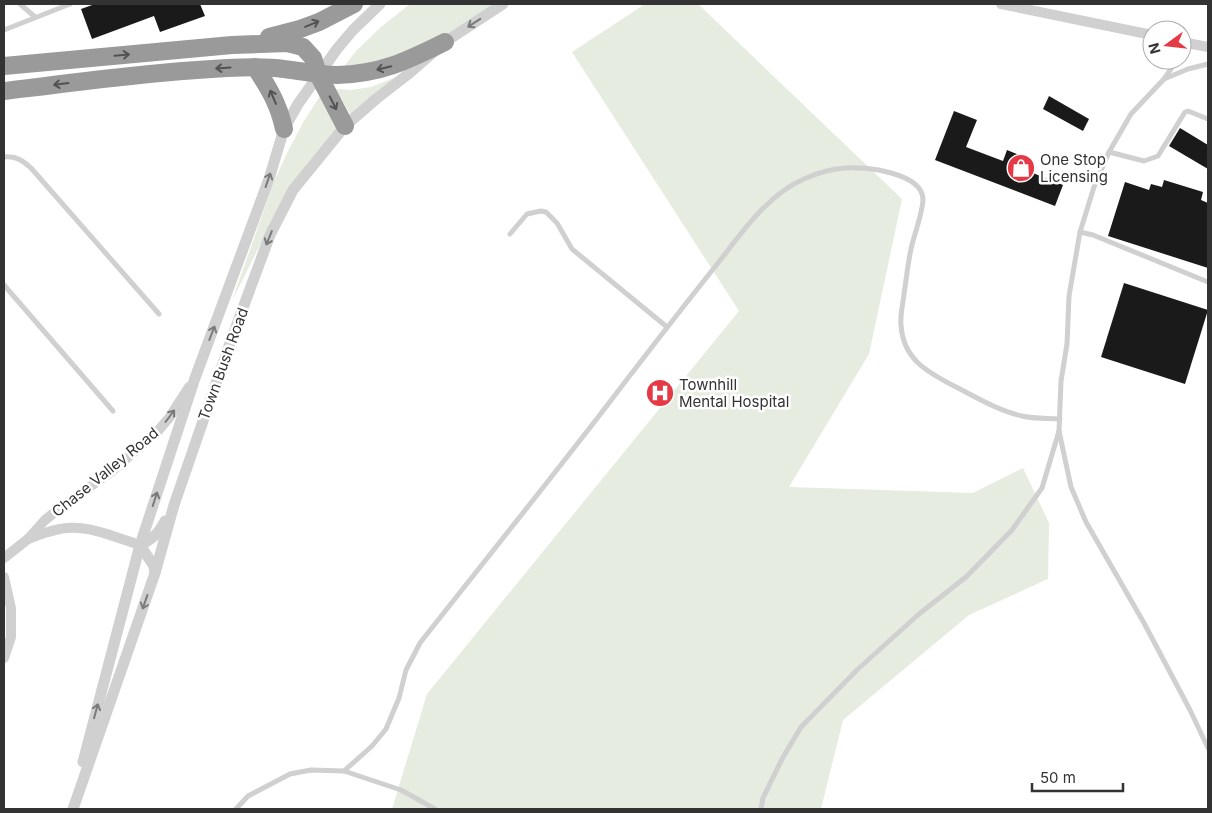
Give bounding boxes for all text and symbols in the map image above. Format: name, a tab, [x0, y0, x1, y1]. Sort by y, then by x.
one-way arrow	[467, 18, 481, 28]
one-way arrow	[304, 19, 319, 29]
north arrow	[1142, 20, 1192, 70]
text: N	[1144, 41, 1164, 56]
one-way arrow	[114, 50, 130, 59]
one-way arrow	[215, 64, 231, 73]
one-way arrow	[377, 64, 393, 73]
one-way arrow	[53, 79, 69, 89]
one-way arrow	[268, 90, 277, 105]
one-way arrow	[329, 95, 338, 110]
place label: One Stop Licensing	[1040, 150, 1108, 186]
shop icon: One Stop Licensing	[1006, 153, 1036, 183]
one-way arrow	[264, 173, 273, 188]
one-way arrow	[264, 230, 273, 245]
street label: Town Bush Road	[194, 305, 252, 423]
one-way arrow	[208, 325, 217, 341]
place label: Townhill Mental Hospital	[679, 375, 789, 411]
hospital icon: Townhill Mental Hospital	[645, 378, 675, 408]
one-way arrow	[165, 409, 175, 423]
street label: Chase Valley Road	[48, 423, 162, 521]
one-way arrow	[151, 491, 161, 507]
one-way arrow	[140, 593, 150, 609]
one-way arrow	[92, 704, 101, 720]
scale bar	[1032, 760, 1123, 792]
text: 50 m	[1040, 768, 1076, 787]

